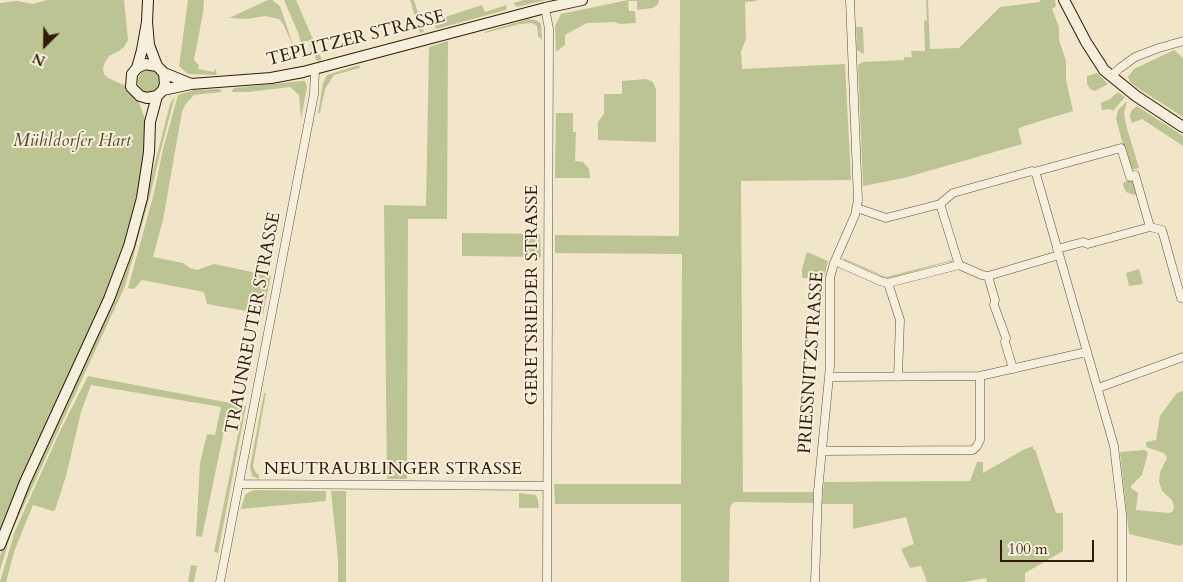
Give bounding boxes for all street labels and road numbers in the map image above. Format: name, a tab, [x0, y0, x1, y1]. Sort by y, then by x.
street label: TEPLITZER STRASSE	[265, 6, 447, 72]
street label: GERETSRIEDER STRASSE	[522, 185, 544, 405]
street label: TRAUNREUTER STRASSE	[222, 210, 286, 436]
street label: PRIESSNITZSTRASSE	[795, 271, 829, 455]
street label: NEUTRAUBLINGER STRASSE	[264, 459, 522, 481]

